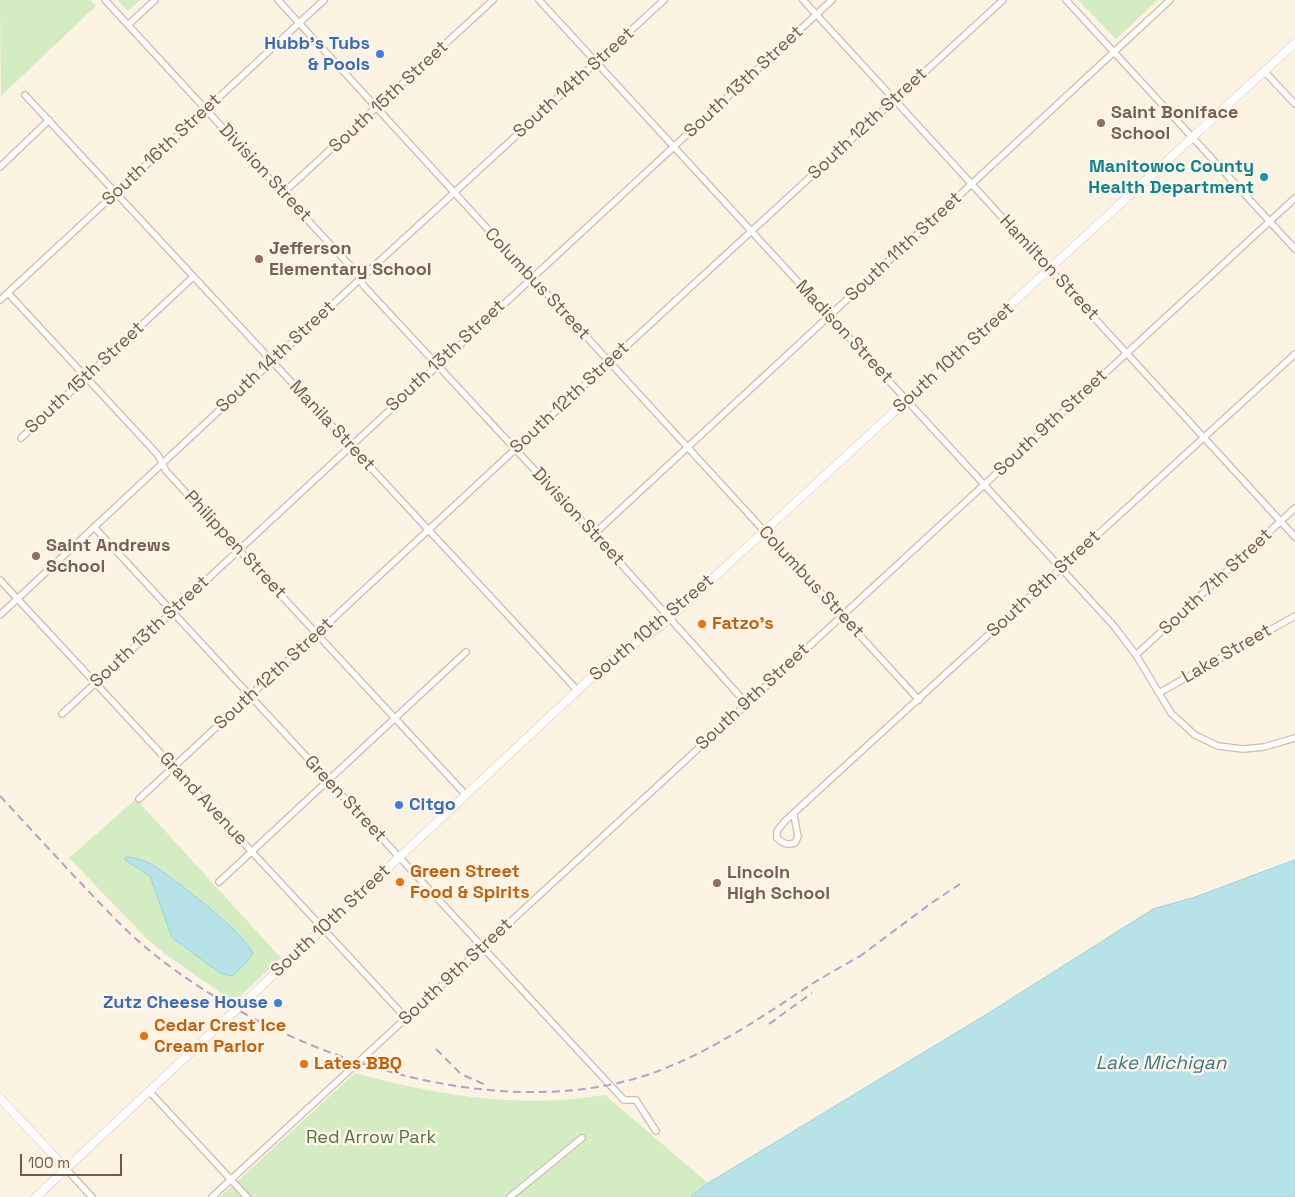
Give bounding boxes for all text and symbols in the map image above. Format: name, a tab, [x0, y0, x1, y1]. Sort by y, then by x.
street label: South 13th Street	[680, 21, 808, 143]
street label: South 14th Street	[509, 23, 639, 143]
place label: Hubb's Tubs & Pools	[264, 33, 370, 76]
street label: South 15th Street	[325, 36, 453, 158]
marker: Hubb's Tubs & Pools	[374, 48, 386, 60]
street label: South 12th Street	[804, 63, 932, 185]
street label: South 16th Street	[98, 89, 226, 211]
place label: Saint Boniface School	[1111, 102, 1238, 144]
marker: Saint Boniface School	[1095, 117, 1107, 129]
street label: Division Street	[214, 120, 316, 226]
place label: Manitowoc County Health Department	[1088, 156, 1254, 198]
marker: Manitowoc County Health Department	[1258, 171, 1270, 183]
street label: South 11th Street	[841, 188, 967, 306]
street label: Hamilton Street	[995, 211, 1103, 325]
street label: Columbus Street	[480, 223, 594, 345]
place label: Jefferson Elementary School	[269, 238, 432, 280]
marker: Jefferson Elementary School	[253, 253, 265, 265]
street label: Madison Street	[791, 276, 897, 388]
street label: South 13th Street	[382, 295, 510, 417]
street label: South 14th Street	[212, 296, 340, 418]
street label: South 10th Street	[889, 298, 1019, 418]
street label: South 15th Street	[21, 317, 149, 439]
street label: South 12th Street	[506, 337, 634, 459]
street label: South 9th Street	[990, 365, 1112, 481]
street label: Manila Street	[285, 376, 379, 476]
street label: Division Street	[527, 464, 629, 570]
street label: Philippen Street	[179, 487, 291, 603]
street label: Columbus Street	[754, 521, 868, 643]
street label: South 7th Street	[1155, 524, 1277, 640]
street label: South 8th Street	[983, 526, 1105, 642]
place label: Saint Andrews School	[46, 535, 170, 578]
marker: Saint Andrews School	[30, 550, 42, 562]
street label: South 10th Street	[586, 570, 718, 686]
street label: South 13th Street	[86, 571, 214, 693]
street label: South 12th Street	[210, 613, 338, 735]
place label: Fatzo's	[712, 613, 774, 635]
marker: Fatzo's	[696, 618, 708, 630]
street label: Lake Street	[1178, 620, 1276, 688]
street label: South 9th Street	[692, 639, 814, 755]
street label: Grand Avenue	[154, 748, 252, 850]
street label: Green Street	[299, 751, 391, 847]
place label: Citgo	[409, 794, 456, 816]
marker: Citgo	[393, 799, 405, 811]
street label: South 10th Street	[267, 860, 395, 982]
place label: Green Street Food & Spirits	[410, 861, 530, 904]
place label: Lincoln High School	[727, 862, 830, 904]
marker: Green Street Food & Spirits	[394, 876, 406, 888]
marker: Lincoln High School	[711, 877, 723, 889]
street label: South 9th Street	[395, 914, 517, 1030]
place label: Zutz Cheese House	[103, 992, 268, 1014]
marker: Zutz Cheese House	[272, 997, 284, 1009]
place label: Cedar Crest Ice Cream Parlor	[154, 1015, 286, 1058]
marker: Cedar Crest Ice Cream Parlor	[138, 1030, 150, 1042]
place label: Lates BBQ	[314, 1053, 402, 1075]
water label: Lake Michigan	[1096, 1053, 1226, 1075]
marker: Lates BBQ	[298, 1058, 310, 1070]
park label: Red Arrow Park	[306, 1127, 436, 1149]
scale bar	[22, 1144, 125, 1176]
text: 100 m	[28, 1153, 70, 1172]

